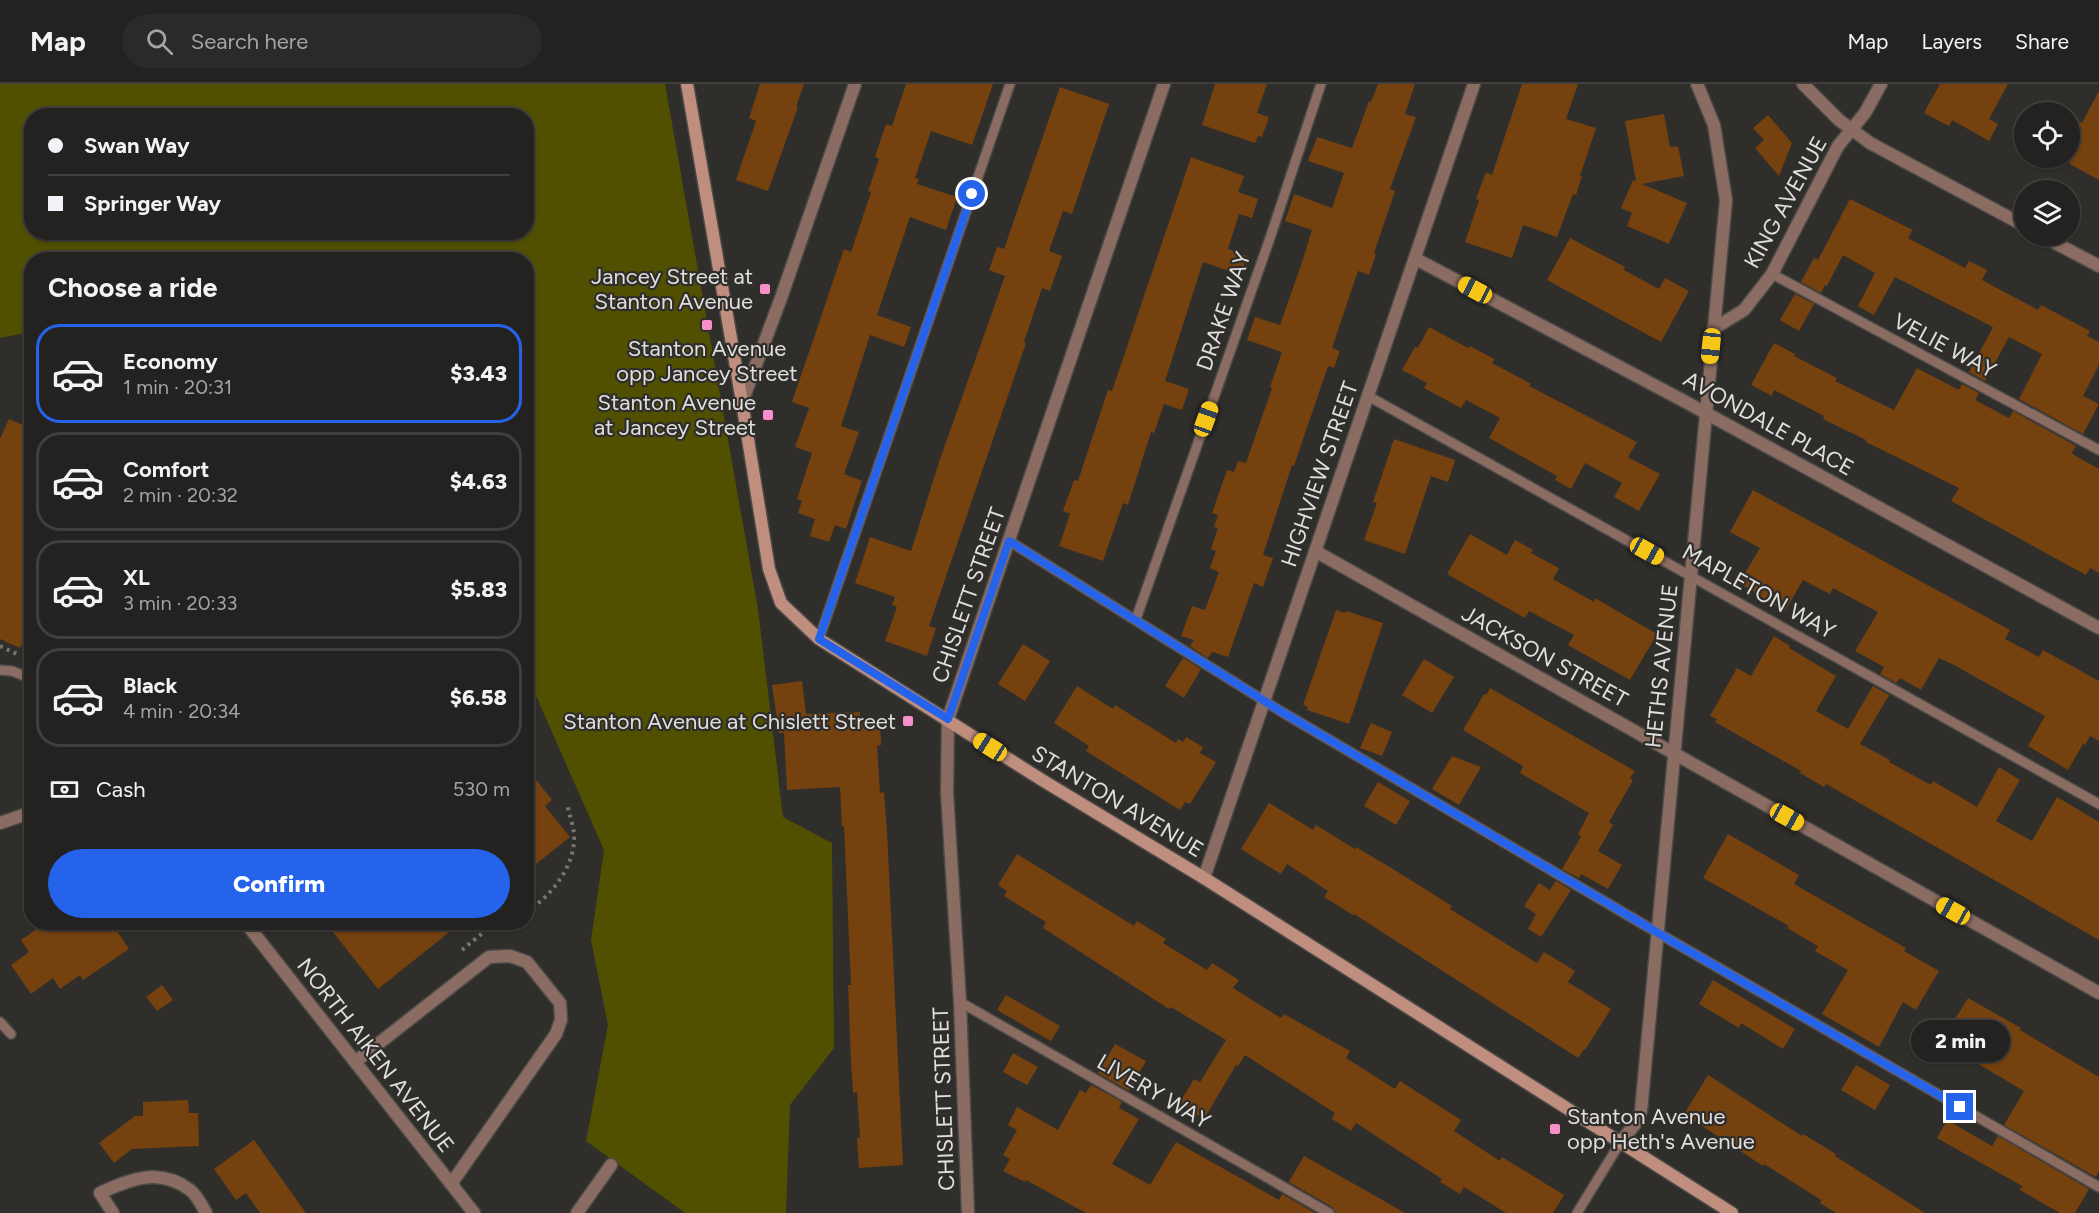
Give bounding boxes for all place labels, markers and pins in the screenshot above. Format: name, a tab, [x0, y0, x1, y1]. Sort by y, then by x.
place label: Jancey Street at Stanton Avenue	[591, 263, 753, 315]
marker: Jancey Street at Stanton Avenue	[758, 282, 772, 296]
marker: Stanton Avenue opp Jancey Street	[700, 318, 714, 332]
place label: Stanton Avenue opp Jancey Street	[616, 335, 798, 387]
place label: Stanton Avenue at Jancey Street	[594, 389, 756, 441]
marker: Stanton Avenue at Jancey Street	[761, 408, 775, 422]
place label: Stanton Avenue at Chislett Street	[563, 708, 896, 735]
marker: Stanton Avenue at Chislett Street	[901, 714, 915, 728]
place label: Stanton Avenue opp Heth's Avenue	[1567, 1103, 1755, 1155]
marker: Stanton Avenue opp Heth's Avenue	[1548, 1122, 1562, 1136]

